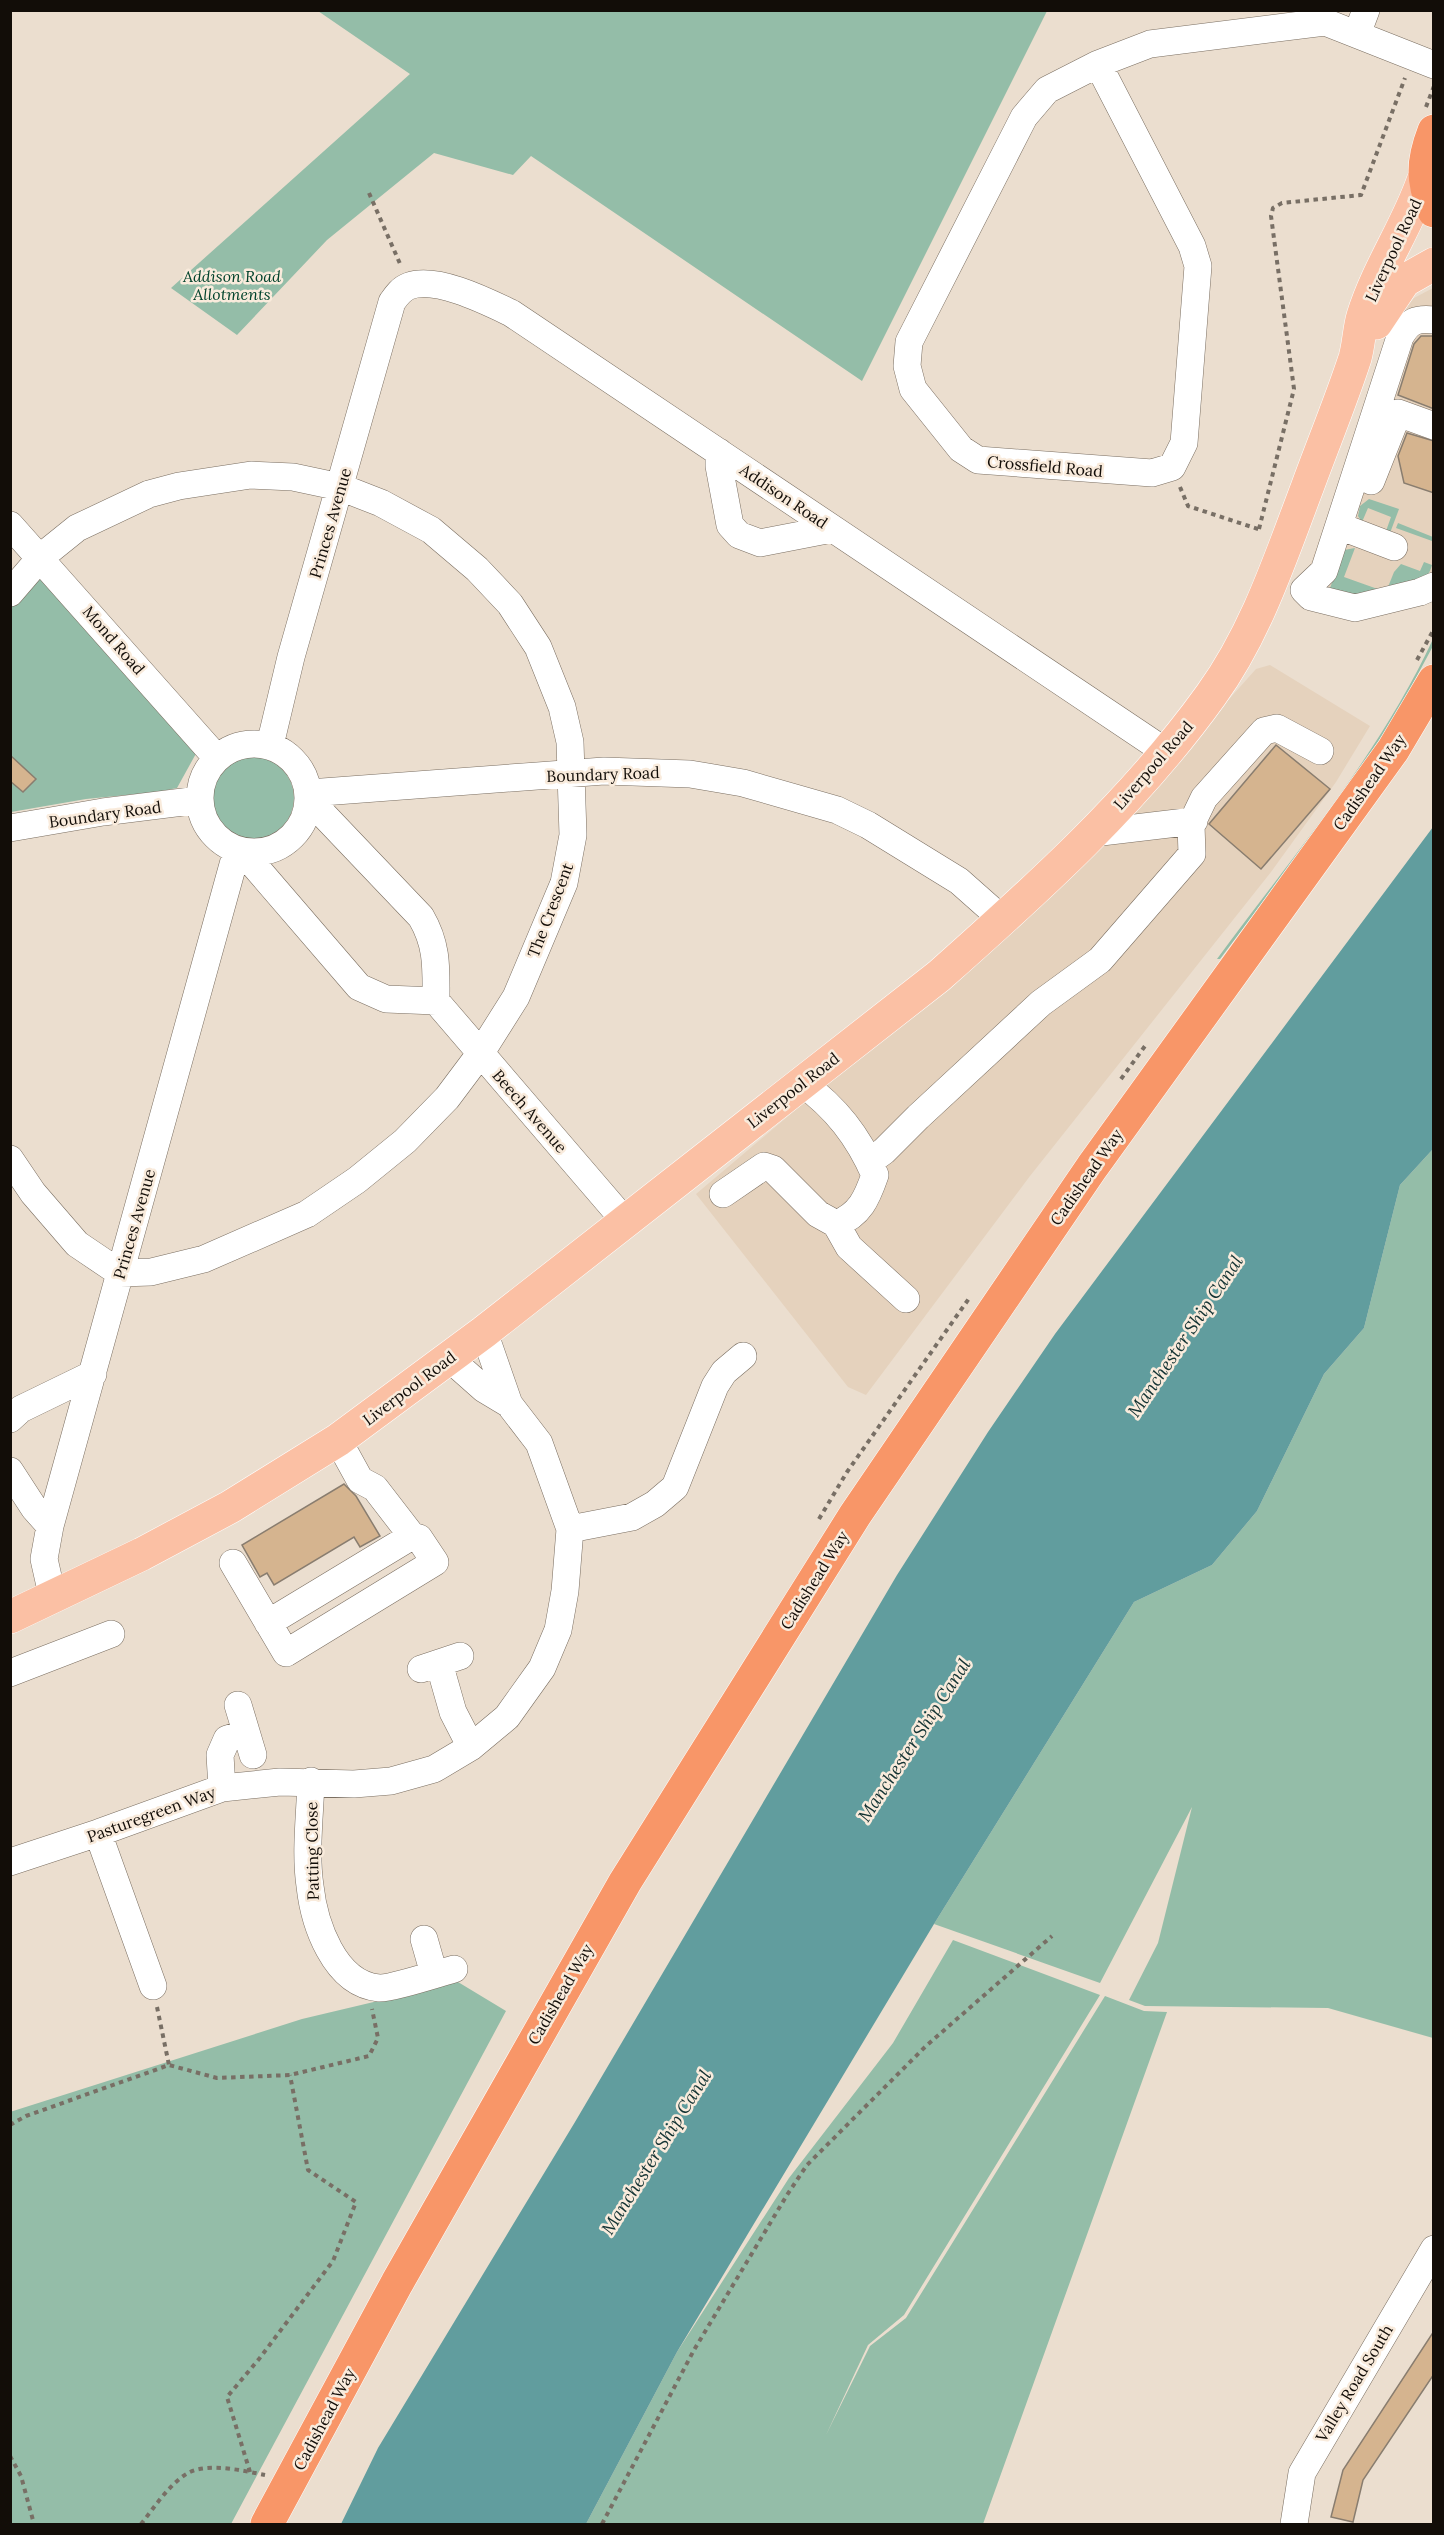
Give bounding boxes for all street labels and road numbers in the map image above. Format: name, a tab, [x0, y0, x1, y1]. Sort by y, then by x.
street label: Liverpool Road	[1360, 195, 1426, 305]
street label: Crossfield Road	[986, 451, 1104, 481]
street label: Addison Road	[736, 459, 832, 533]
street label: Princes Avenue	[305, 465, 355, 580]
street label: Mond Road	[79, 602, 150, 679]
street label: Liverpool Road	[1109, 716, 1197, 814]
street label: Cadishead Way	[1328, 730, 1410, 834]
street label: Boundary Road	[546, 762, 660, 786]
street label: Boundary Road	[47, 796, 163, 832]
street label: The Crescent	[523, 859, 577, 960]
street label: Liverpool Road	[743, 1048, 843, 1132]
street label: Beech Avenue	[488, 1065, 572, 1157]
street label: Cadishead Way	[1045, 1125, 1127, 1229]
street label: Princes Avenue	[109, 1166, 159, 1281]
street label: Liverpool Road	[359, 1346, 460, 1429]
street label: Cadishead Way	[776, 1526, 853, 1633]
street label: Pasturegreen Way	[84, 1781, 218, 1847]
street label: Patting Close	[301, 1801, 323, 1900]
street label: Cadishead Way	[523, 1940, 597, 2048]
street label: Valley Road South	[1311, 2320, 1397, 2446]
street label: Cadishead Way	[289, 2364, 360, 2474]

